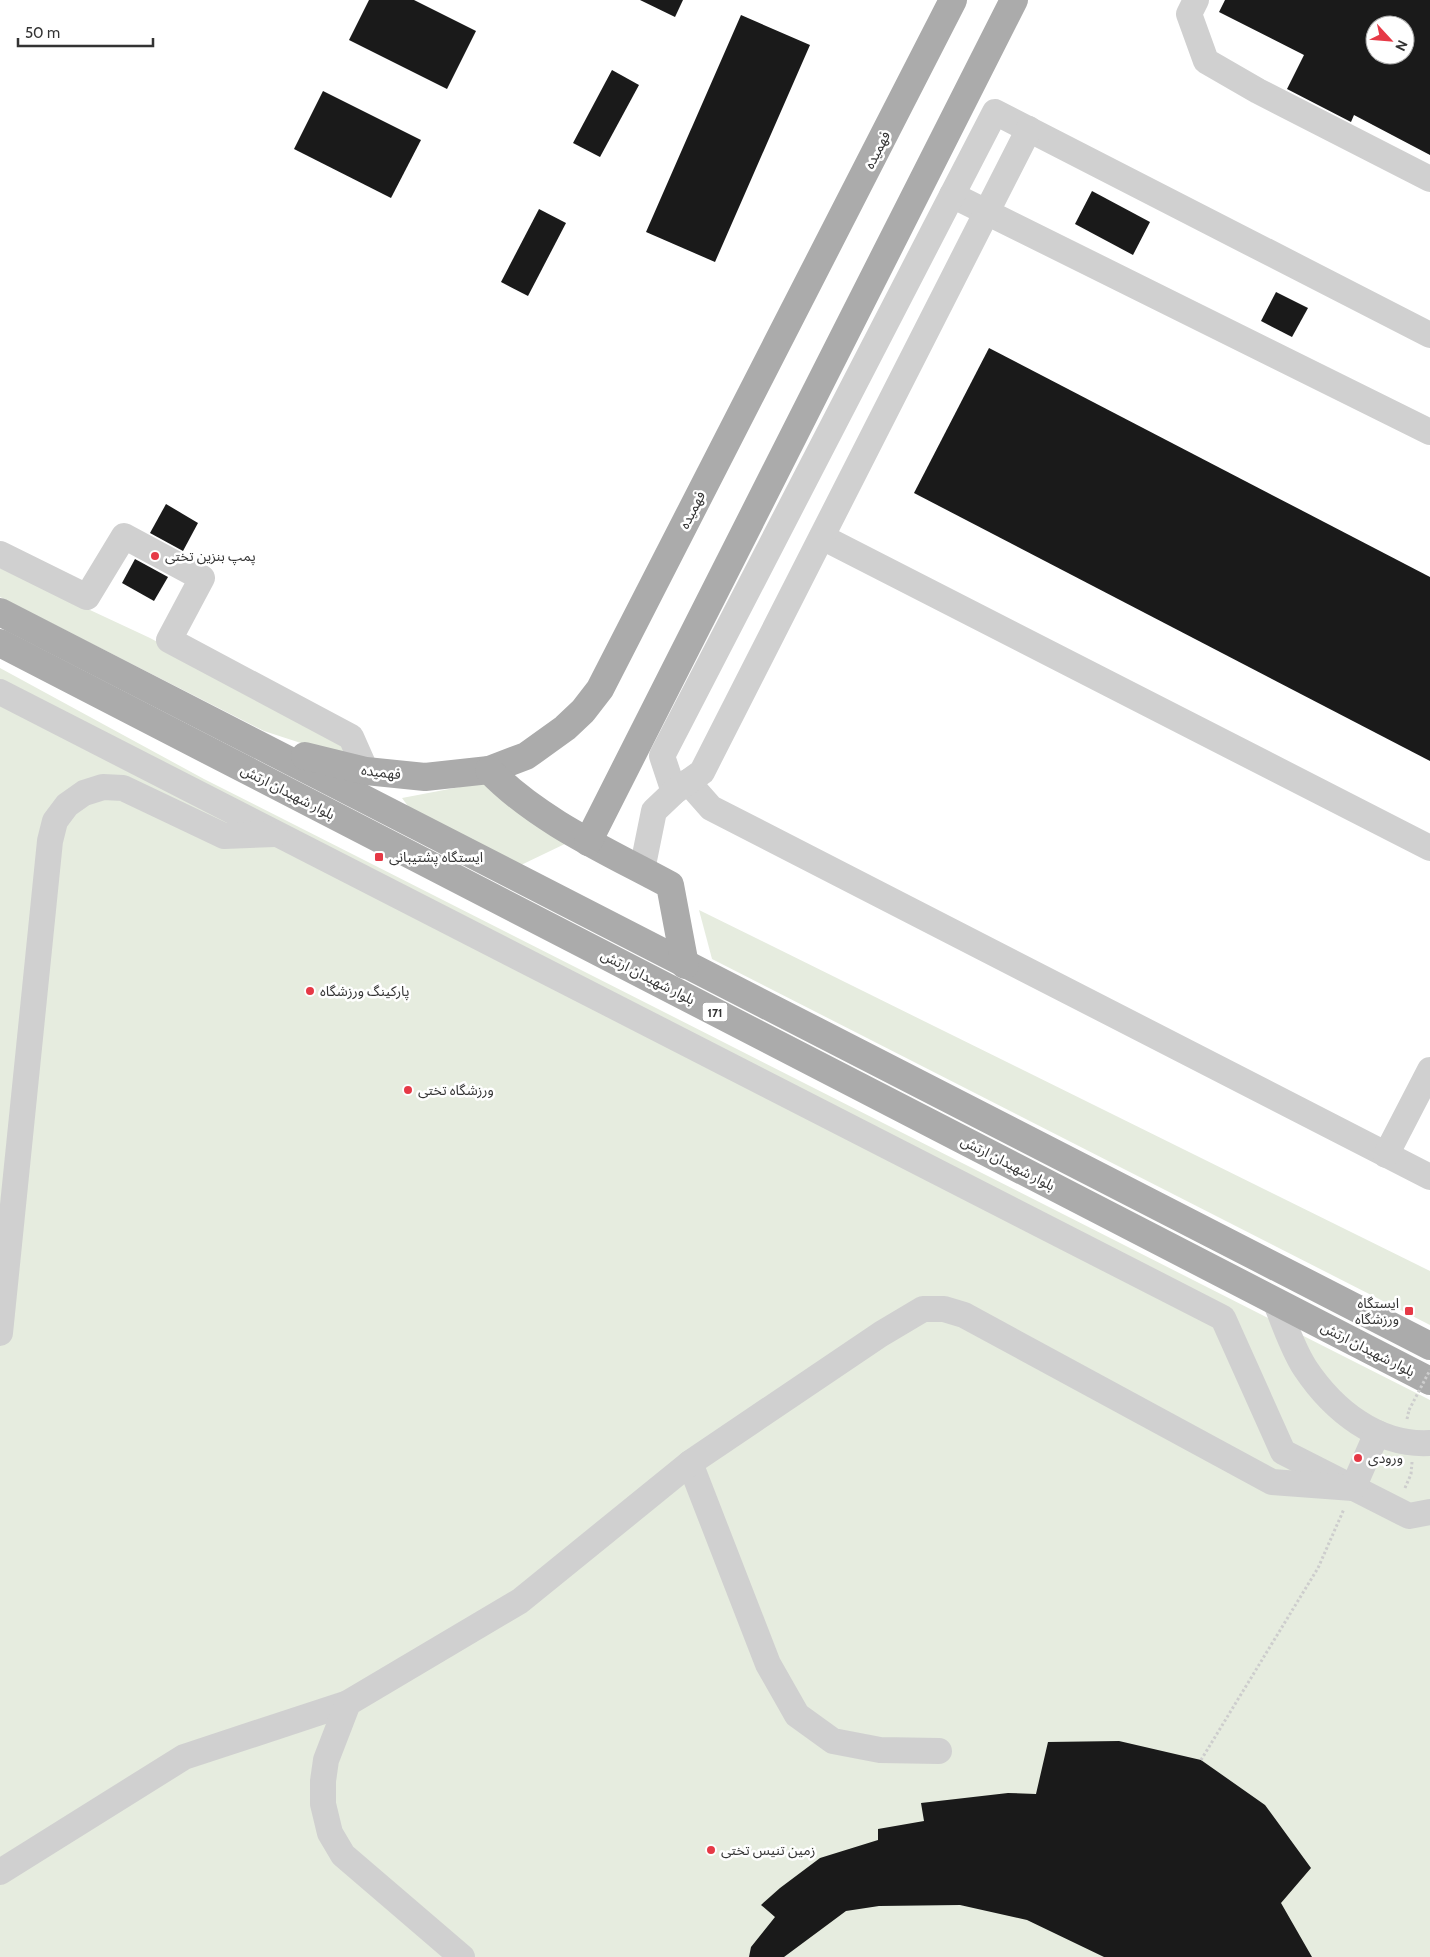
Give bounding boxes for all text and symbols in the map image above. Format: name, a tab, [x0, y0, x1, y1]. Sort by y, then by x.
scale bar	[18, 15, 152, 47]
north arrow	[1365, 15, 1415, 65]
text: 50 m	[25, 24, 60, 42]
text: N	[1391, 37, 1412, 54]
street label: فهمیده	[860, 128, 894, 172]
street label: فهمیده	[675, 488, 709, 532]
place label: پمپ بنزین تختی	[165, 547, 256, 566]
marker: پمپ بنزین تختی	[149, 550, 161, 562]
street label: بلوار شهیدان ارتش	[238, 761, 338, 824]
street label: فهمیده	[360, 761, 402, 783]
place label: ایستگاه پشتیبانی	[389, 848, 483, 867]
marker: ایستگاه پشتیبانی	[373, 851, 385, 863]
street label: بلوار شهیدان ارتش	[598, 946, 698, 1009]
place label: پارکینگ ورزشگاه	[320, 982, 409, 1001]
marker: پارکینگ ورزشگاه	[304, 985, 316, 997]
road number: 171	[702, 1002, 728, 1022]
place label: ورزشگاه تختی	[418, 1081, 494, 1099]
marker: ورزشگاه تختی	[402, 1084, 414, 1096]
street label: بلوار شهیدان ارتش	[958, 1132, 1058, 1195]
place label: ایستگاه ورزشگاه	[1355, 1294, 1399, 1328]
marker: ایستگاه ورزشگاه	[1403, 1305, 1415, 1317]
street label: بلوار شهیدان ارتش	[1318, 1318, 1418, 1381]
place label: ورودی	[1368, 1449, 1403, 1467]
marker: ورودی	[1352, 1452, 1364, 1464]
place label: زمین تنیس تختی	[721, 1841, 815, 1859]
marker: زمین تنیس تختی	[705, 1844, 717, 1856]

